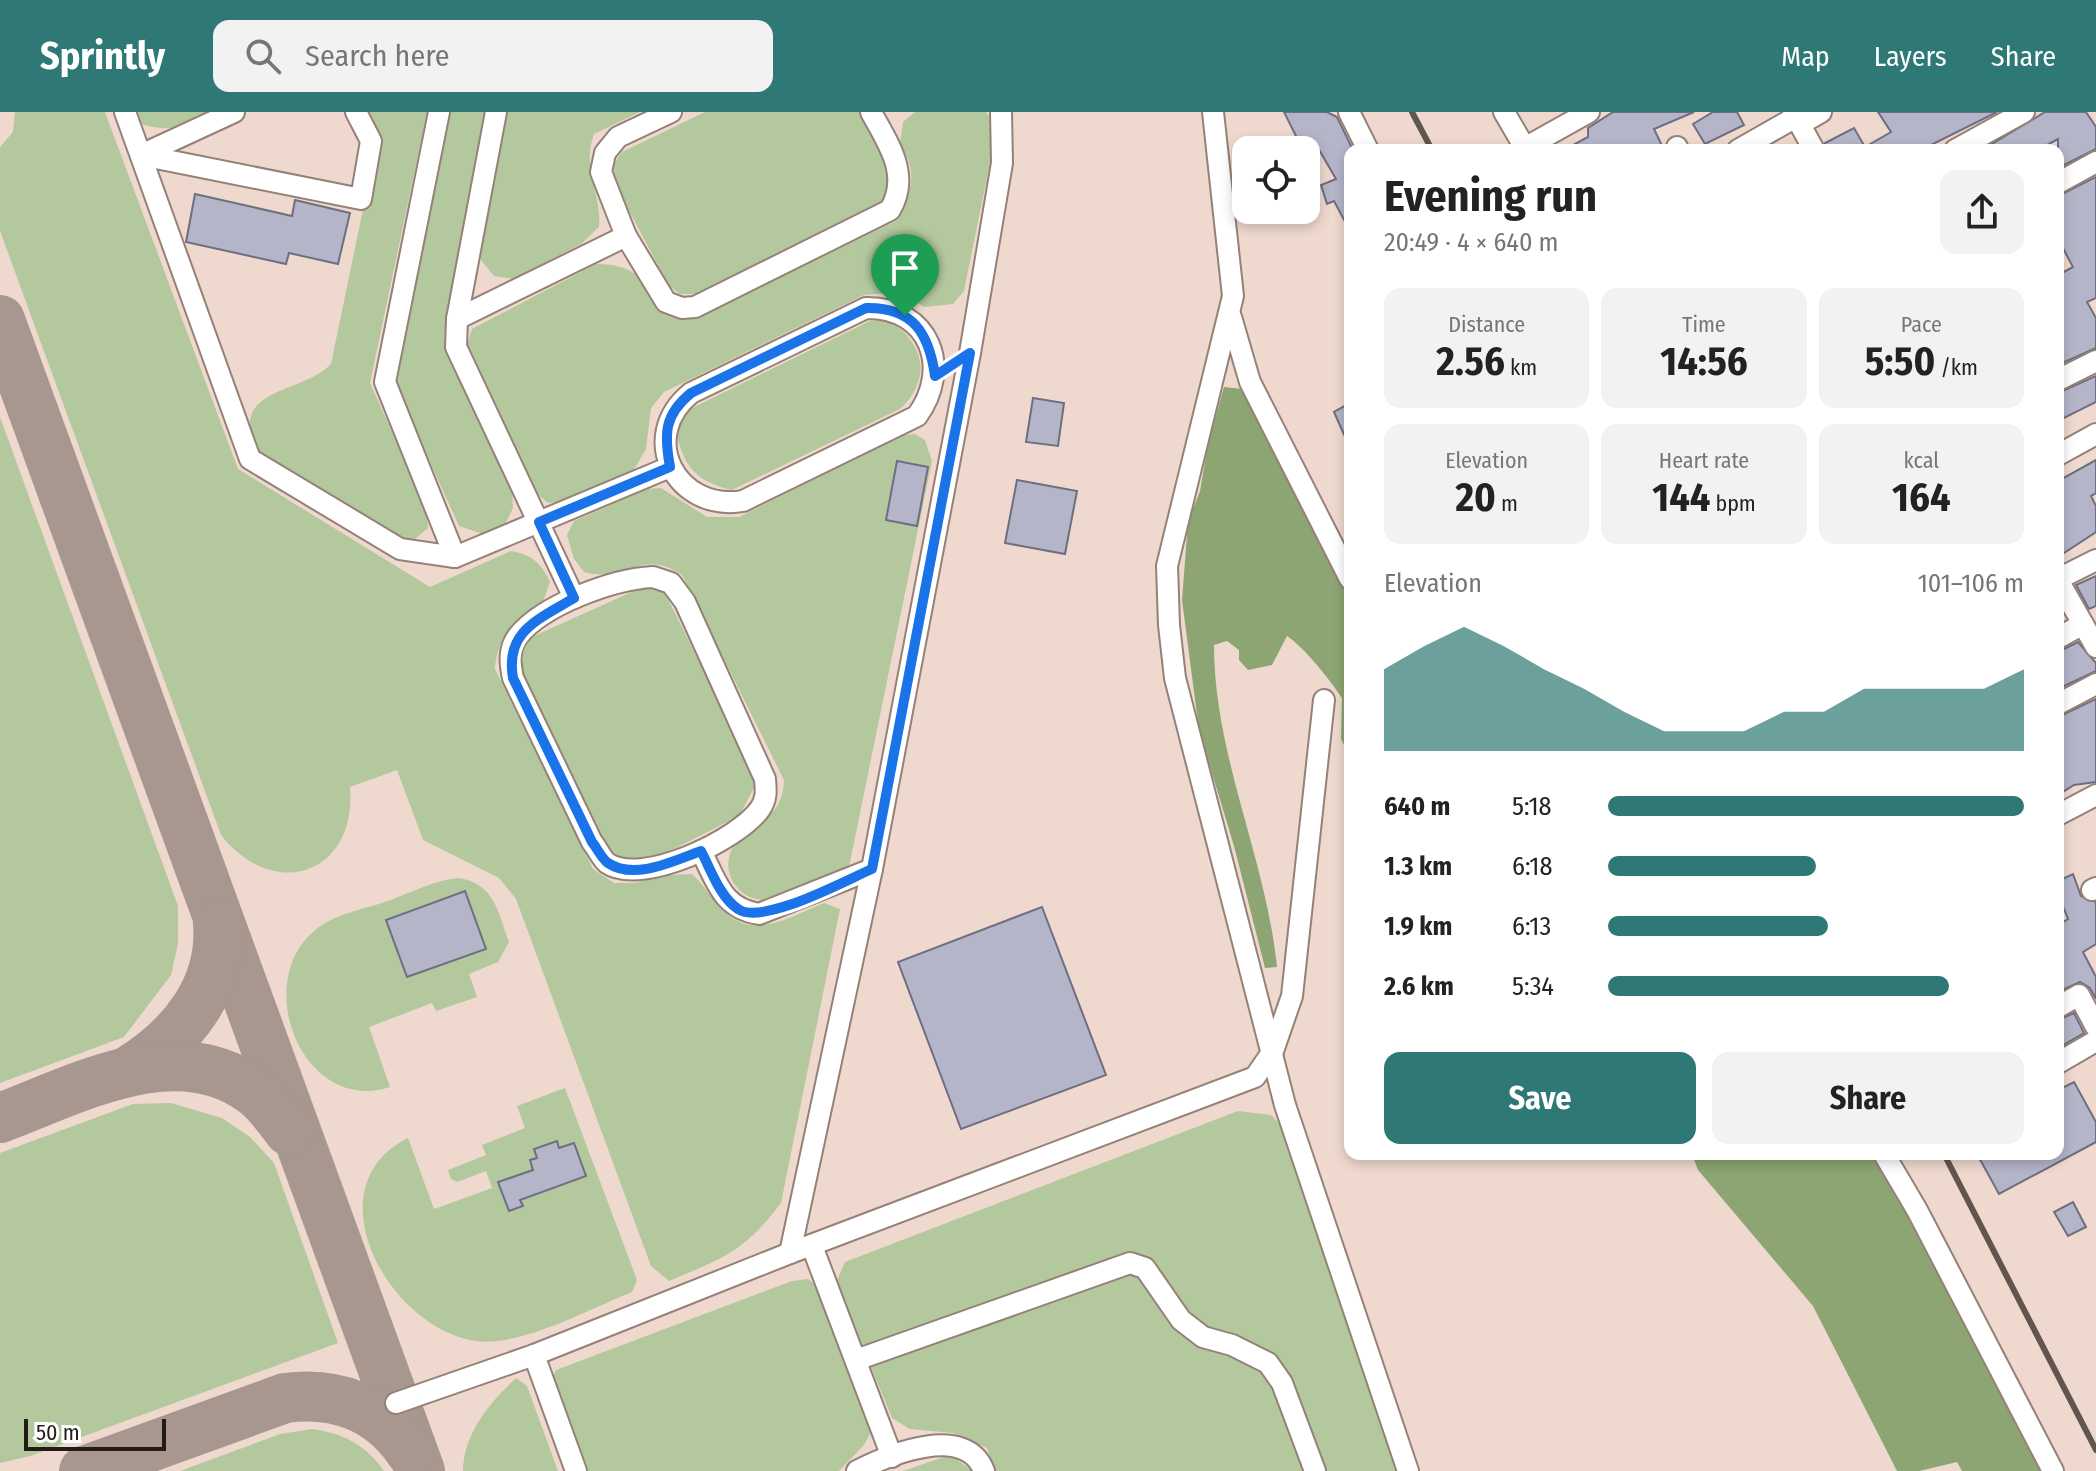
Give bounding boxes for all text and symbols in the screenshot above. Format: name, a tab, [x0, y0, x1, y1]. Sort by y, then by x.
search box	[213, 20, 773, 92]
text: Sprintly	[40, 33, 165, 79]
icon: search	[241, 34, 285, 78]
text: Search here	[305, 38, 450, 74]
text: Map	[1781, 40, 1830, 73]
text: Layers	[1874, 40, 1947, 73]
text: Share	[1991, 40, 2056, 73]
map controls	[1232, 136, 1320, 224]
button: locate	[1232, 136, 1320, 224]
text: Evening run	[1384, 170, 1597, 223]
button: share	[1940, 170, 2024, 254]
text: 20:49 · 4 × 640 m	[1384, 227, 1559, 258]
pin	[871, 234, 939, 316]
icon: arrive	[883, 246, 927, 290]
text: Distance	[1448, 311, 1525, 338]
text: Time	[1682, 311, 1726, 338]
text: Pace	[1901, 311, 1942, 338]
text: 2.56	[1436, 338, 1505, 386]
text: 14:56	[1660, 338, 1748, 386]
text: 5:50	[1865, 338, 1935, 386]
text: km	[1505, 354, 1537, 381]
text: /km	[1935, 354, 1978, 381]
text: Elevation	[1445, 447, 1528, 474]
text: Heart rate	[1659, 447, 1749, 474]
text: kcal	[1904, 447, 1939, 474]
text: 20	[1455, 474, 1496, 522]
text: 144	[1652, 474, 1710, 522]
text: 164	[1892, 474, 1951, 522]
text: m	[1496, 490, 1518, 517]
text: bpm	[1710, 490, 1756, 517]
text: Elevation	[1384, 568, 1482, 599]
text: 101–106 m	[1918, 568, 2024, 599]
text: 640 m	[1384, 791, 1450, 822]
text: 5:18	[1512, 791, 1552, 822]
text: 1.3 km	[1384, 851, 1452, 882]
text: 6:18	[1512, 851, 1552, 882]
text: 1.9 km	[1384, 911, 1452, 942]
text: 6:13	[1512, 911, 1551, 942]
text: 2.6 km	[1384, 971, 1454, 1002]
text: 5:34	[1512, 971, 1554, 1002]
button: Save	[1384, 1052, 1696, 1144]
button: Share	[1712, 1052, 2024, 1144]
scale bar	[24, 1415, 166, 1451]
text: 50 m	[36, 1419, 80, 1446]

